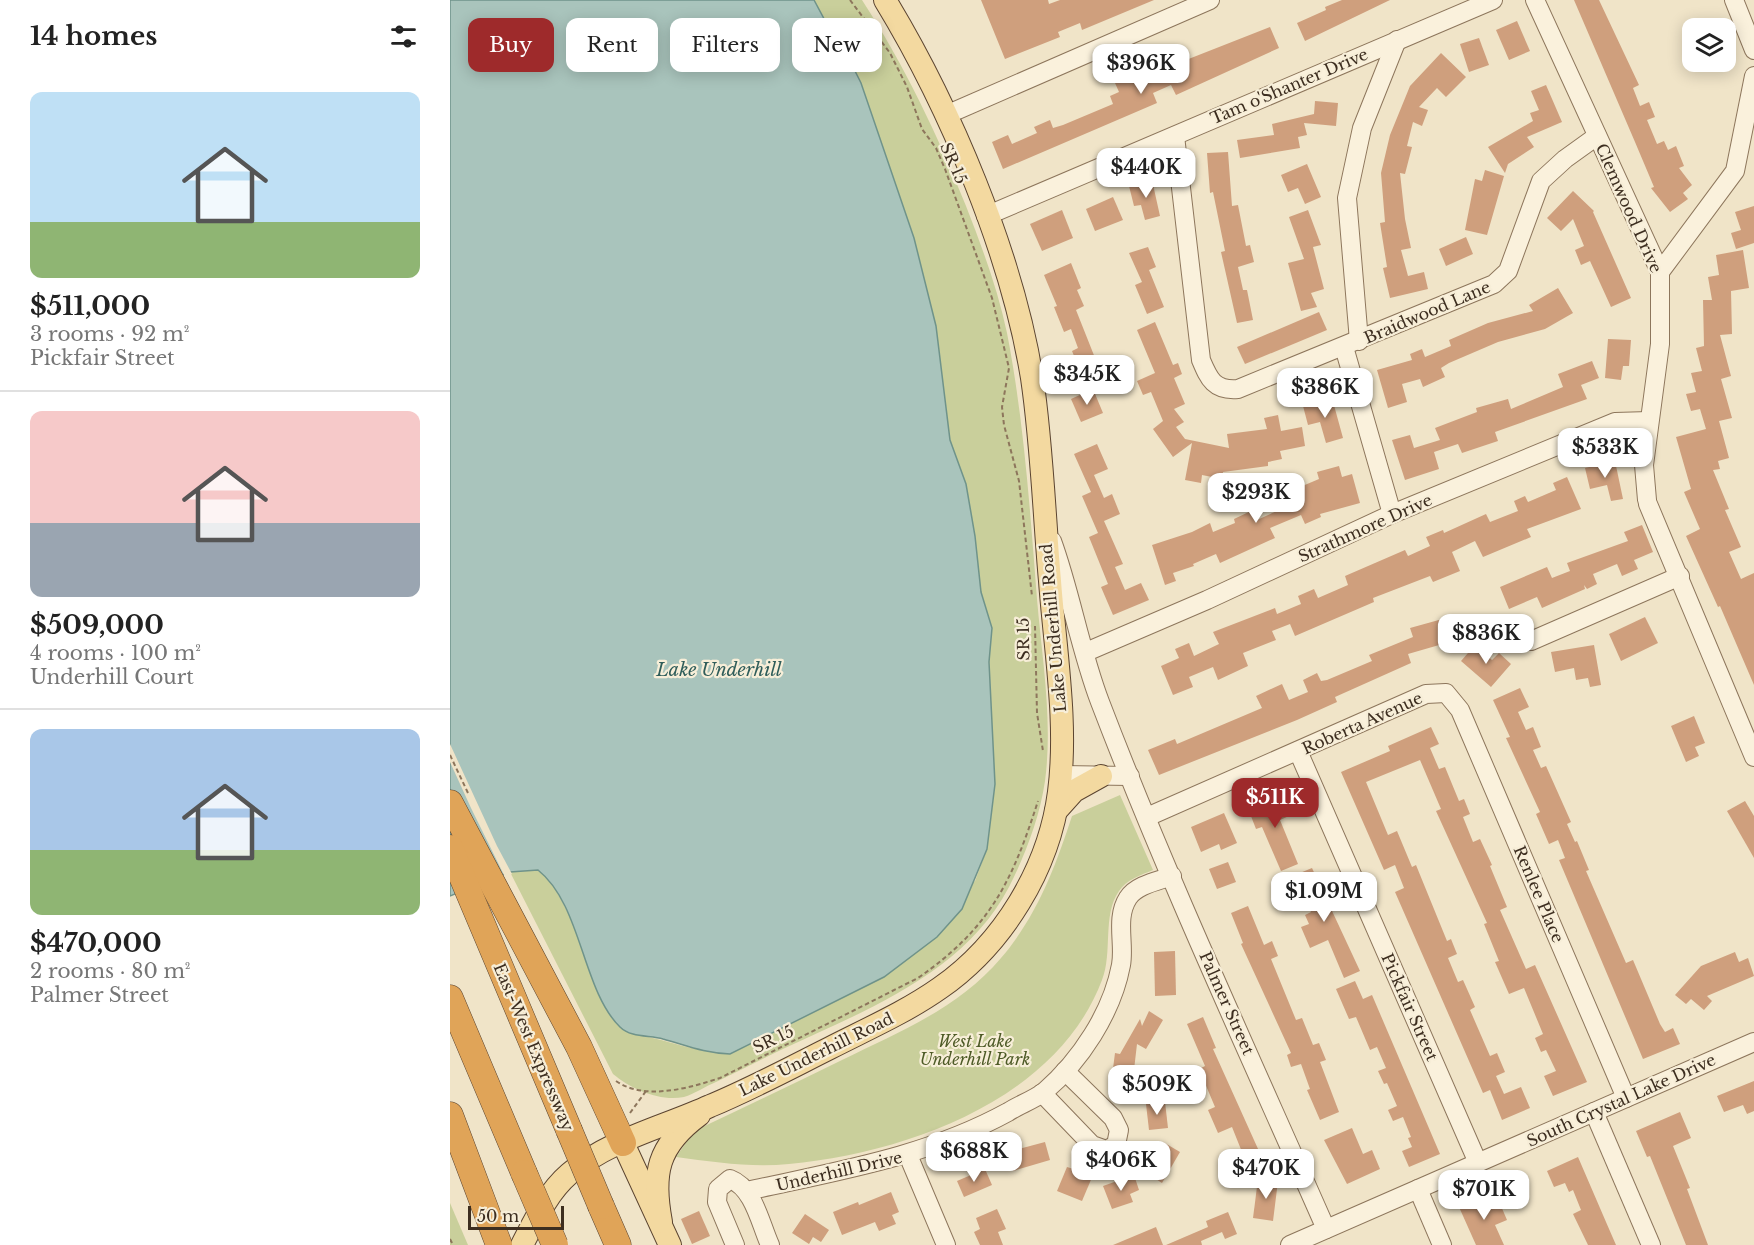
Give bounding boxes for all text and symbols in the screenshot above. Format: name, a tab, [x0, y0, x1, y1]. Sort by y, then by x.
chip: Buy	[468, 18, 554, 72]
chip: Rent	[566, 18, 658, 72]
chip: Filters	[670, 18, 780, 72]
chip: New	[792, 18, 882, 72]
map controls	[1682, 18, 1736, 72]
button: layers	[1682, 18, 1736, 72]
text: 14 homes	[30, 20, 157, 52]
icon: filters	[387, 20, 420, 53]
pin: $396K	[1099, 44, 1183, 95]
street label: Tam o'Shanter Drive	[1207, 44, 1371, 128]
text: $396K	[1106, 51, 1176, 75]
icon: home	[171, 131, 279, 239]
street label: SR 15	[936, 139, 972, 187]
street label: Clemwood Drive	[1591, 140, 1667, 276]
pin: $440K	[1104, 148, 1188, 199]
text: $440K	[1111, 155, 1181, 179]
street label: Braidwood Lane	[1361, 276, 1493, 348]
text: $511,000	[30, 290, 150, 322]
text: 3 rooms · 92 m²	[30, 322, 189, 346]
text: Pickfair Street	[30, 346, 175, 370]
pin: $345K	[1045, 355, 1129, 406]
text: $345K	[1053, 362, 1121, 386]
pin: $386K	[1283, 368, 1367, 419]
text: $386K	[1291, 375, 1359, 399]
pin: $533K	[1563, 428, 1647, 479]
text: $533K	[1572, 435, 1638, 459]
icon: home	[171, 450, 279, 558]
pin: $293K	[1214, 473, 1298, 524]
text: $293K	[1222, 480, 1290, 504]
street label: Strathmore Drive	[1295, 489, 1435, 567]
street label: Lake Underhill Road	[1036, 543, 1070, 713]
text: $509,000	[30, 609, 164, 641]
pin: $836K	[1444, 614, 1528, 665]
street label: SR 15	[1013, 617, 1033, 661]
text: $836K	[1452, 621, 1520, 645]
text: 4 rooms · 100 m²	[30, 641, 201, 665]
water label: Lake Underhill	[655, 659, 782, 681]
text: Underhill Court	[30, 665, 194, 689]
street label: Roberta Avenue	[1299, 687, 1425, 759]
icon: home	[171, 768, 279, 876]
pin: $511K	[1233, 778, 1317, 829]
text: $511K	[1246, 785, 1304, 809]
street label: Renlee Place	[1510, 842, 1568, 946]
pin: $1.09M	[1275, 872, 1373, 923]
text: $1.09M	[1285, 879, 1363, 903]
text: $470,000	[30, 927, 162, 959]
street label: Palmer Street	[1195, 948, 1259, 1058]
street label: Pickfair Street	[1377, 950, 1443, 1064]
text: 2 rooms · 80 m²	[30, 959, 191, 983]
street label: East-West Expressway	[489, 960, 579, 1135]
text: Palmer Street	[30, 983, 169, 1007]
street label: Lake Underhill Road	[735, 1008, 897, 1100]
street label: SR 15	[749, 1021, 797, 1057]
park label: West Lake Underhill Park	[920, 1031, 1030, 1069]
street label: South Crystal Lake Drive	[1523, 1049, 1719, 1151]
pin: $509K	[1115, 1065, 1199, 1116]
text: $509K	[1122, 1072, 1192, 1096]
pin: $688K	[932, 1132, 1016, 1183]
text: $688K	[940, 1139, 1008, 1163]
pin: $406K	[1079, 1141, 1163, 1192]
street label: Underhill Drive	[774, 1147, 904, 1195]
text: $406K	[1085, 1148, 1157, 1172]
pin: $470K	[1224, 1149, 1308, 1200]
text: $470K	[1232, 1156, 1300, 1180]
pin: $701K	[1442, 1170, 1526, 1221]
text: $701K	[1452, 1177, 1516, 1201]
scale bar	[468, 1203, 564, 1230]
text: 50 m	[477, 1206, 519, 1226]

